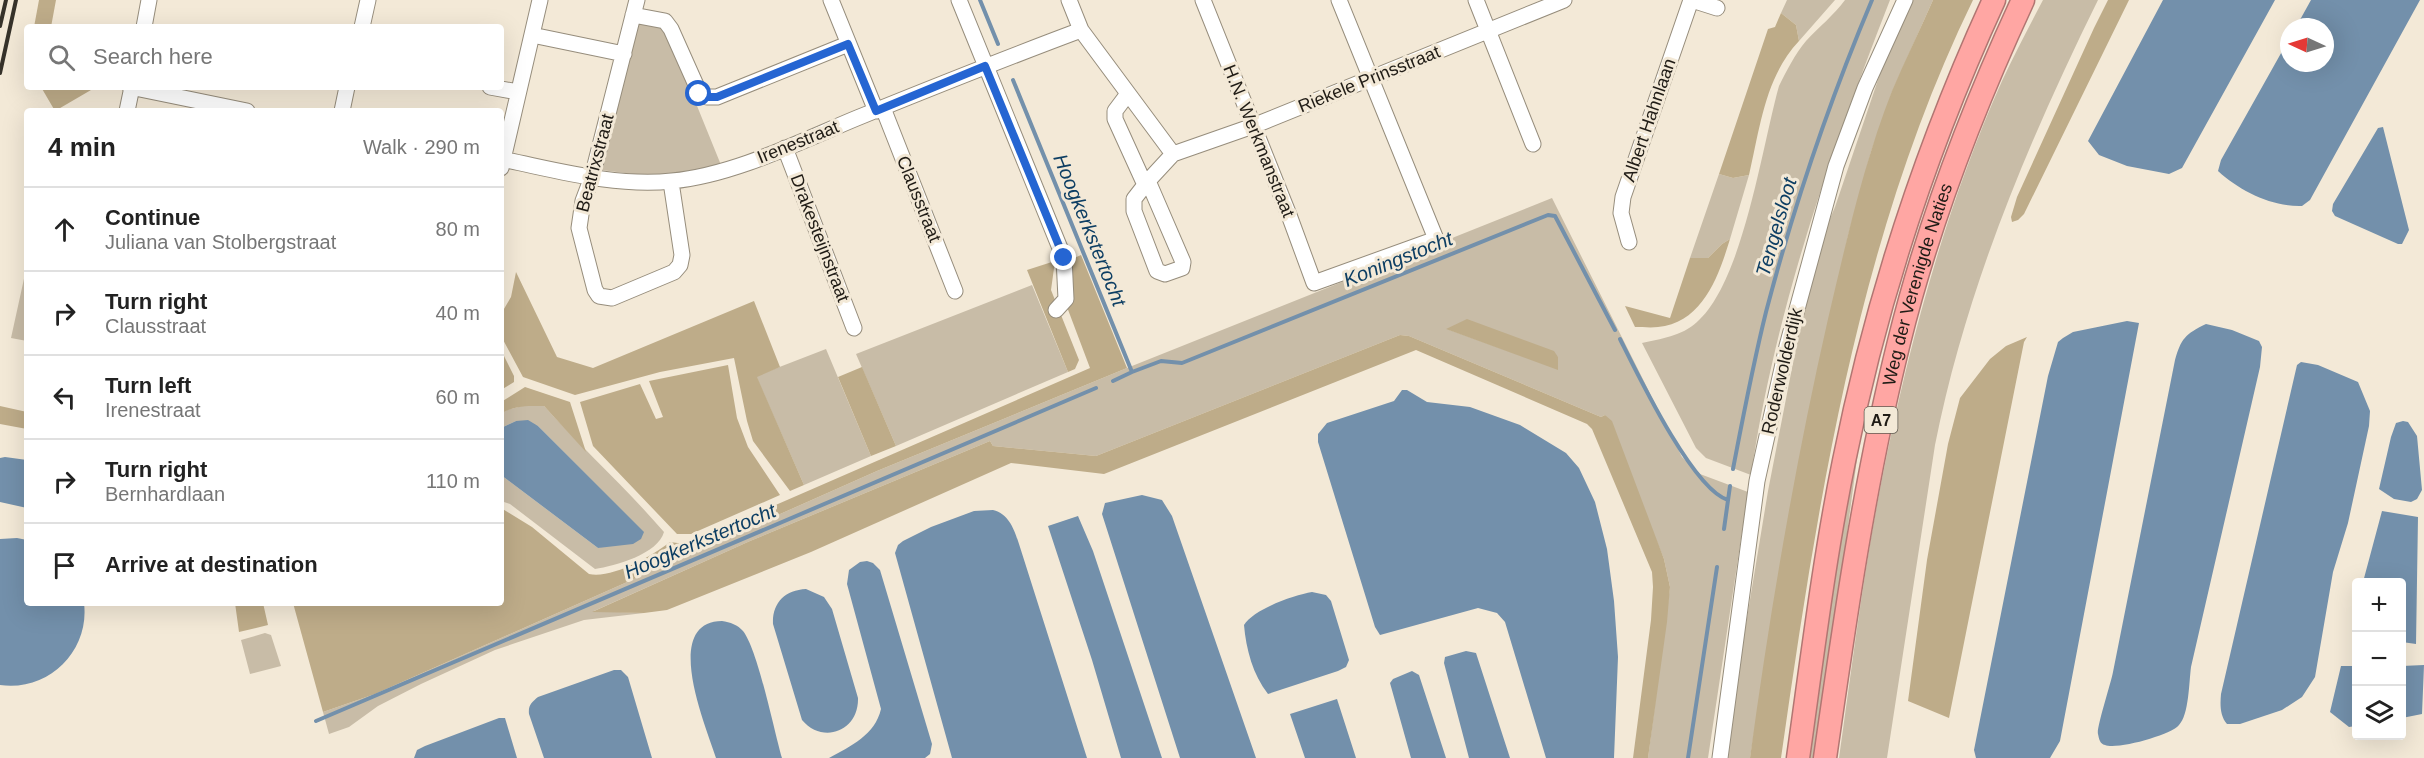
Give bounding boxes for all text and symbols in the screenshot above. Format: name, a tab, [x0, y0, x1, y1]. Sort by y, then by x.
north arrow	[2280, 18, 2334, 72]
search box	[24, 24, 504, 90]
icon: search	[45, 41, 78, 74]
street label: Riekele Prinsstraat	[1295, 41, 1443, 117]
text: Search here	[93, 44, 213, 69]
street label: Albert Hahnlaan	[1619, 56, 1679, 184]
street label: H.N. Werkmanstraat	[1219, 62, 1299, 220]
route start	[685, 80, 711, 106]
street label: Beatrixstraat	[572, 112, 618, 214]
street label: Irenestraat	[754, 117, 842, 167]
text: 4 min	[48, 132, 116, 162]
text: Walk · 290 m	[363, 136, 480, 158]
water label: Hoogkerkstertocht	[1049, 151, 1131, 311]
street label: Clausstraat	[893, 153, 945, 245]
street label: Drakesteijnstraat	[786, 171, 854, 305]
water label: Tengelsloot	[1751, 174, 1801, 279]
street label: Weg der Verenigde Naties	[1879, 181, 1956, 388]
text: Continue	[105, 205, 200, 230]
icon: ahead	[48, 213, 81, 246]
text: 80 m	[436, 218, 480, 240]
water label: Koningstocht	[1340, 227, 1457, 291]
text: Juliana van Stolbergstraat	[105, 231, 336, 253]
route end	[1050, 244, 1076, 270]
text: Turn right	[105, 289, 207, 314]
icon: right	[48, 297, 81, 330]
text: 40 m	[436, 302, 480, 324]
street label: Roderwolderdijk	[1758, 305, 1806, 436]
text: Clausstraat	[105, 315, 206, 337]
text: Turn left	[105, 373, 191, 398]
icon: left	[48, 381, 81, 414]
text: 60 m	[436, 386, 480, 408]
text: Irenestraat	[105, 399, 201, 421]
road number: A7	[1864, 407, 1898, 433]
text: Turn right	[105, 457, 207, 482]
icon: right	[48, 465, 81, 498]
text: 110 m	[426, 470, 480, 492]
text: Bernhardlaan	[105, 483, 225, 505]
water label: Hoogkerkstertocht	[621, 499, 780, 583]
icon: arrive	[48, 549, 81, 582]
text: Arrive at destination	[105, 552, 318, 577]
map controls	[2352, 578, 2406, 740]
button: +	[2352, 578, 2406, 632]
button: −	[2352, 632, 2406, 686]
button: layers	[2352, 686, 2406, 740]

